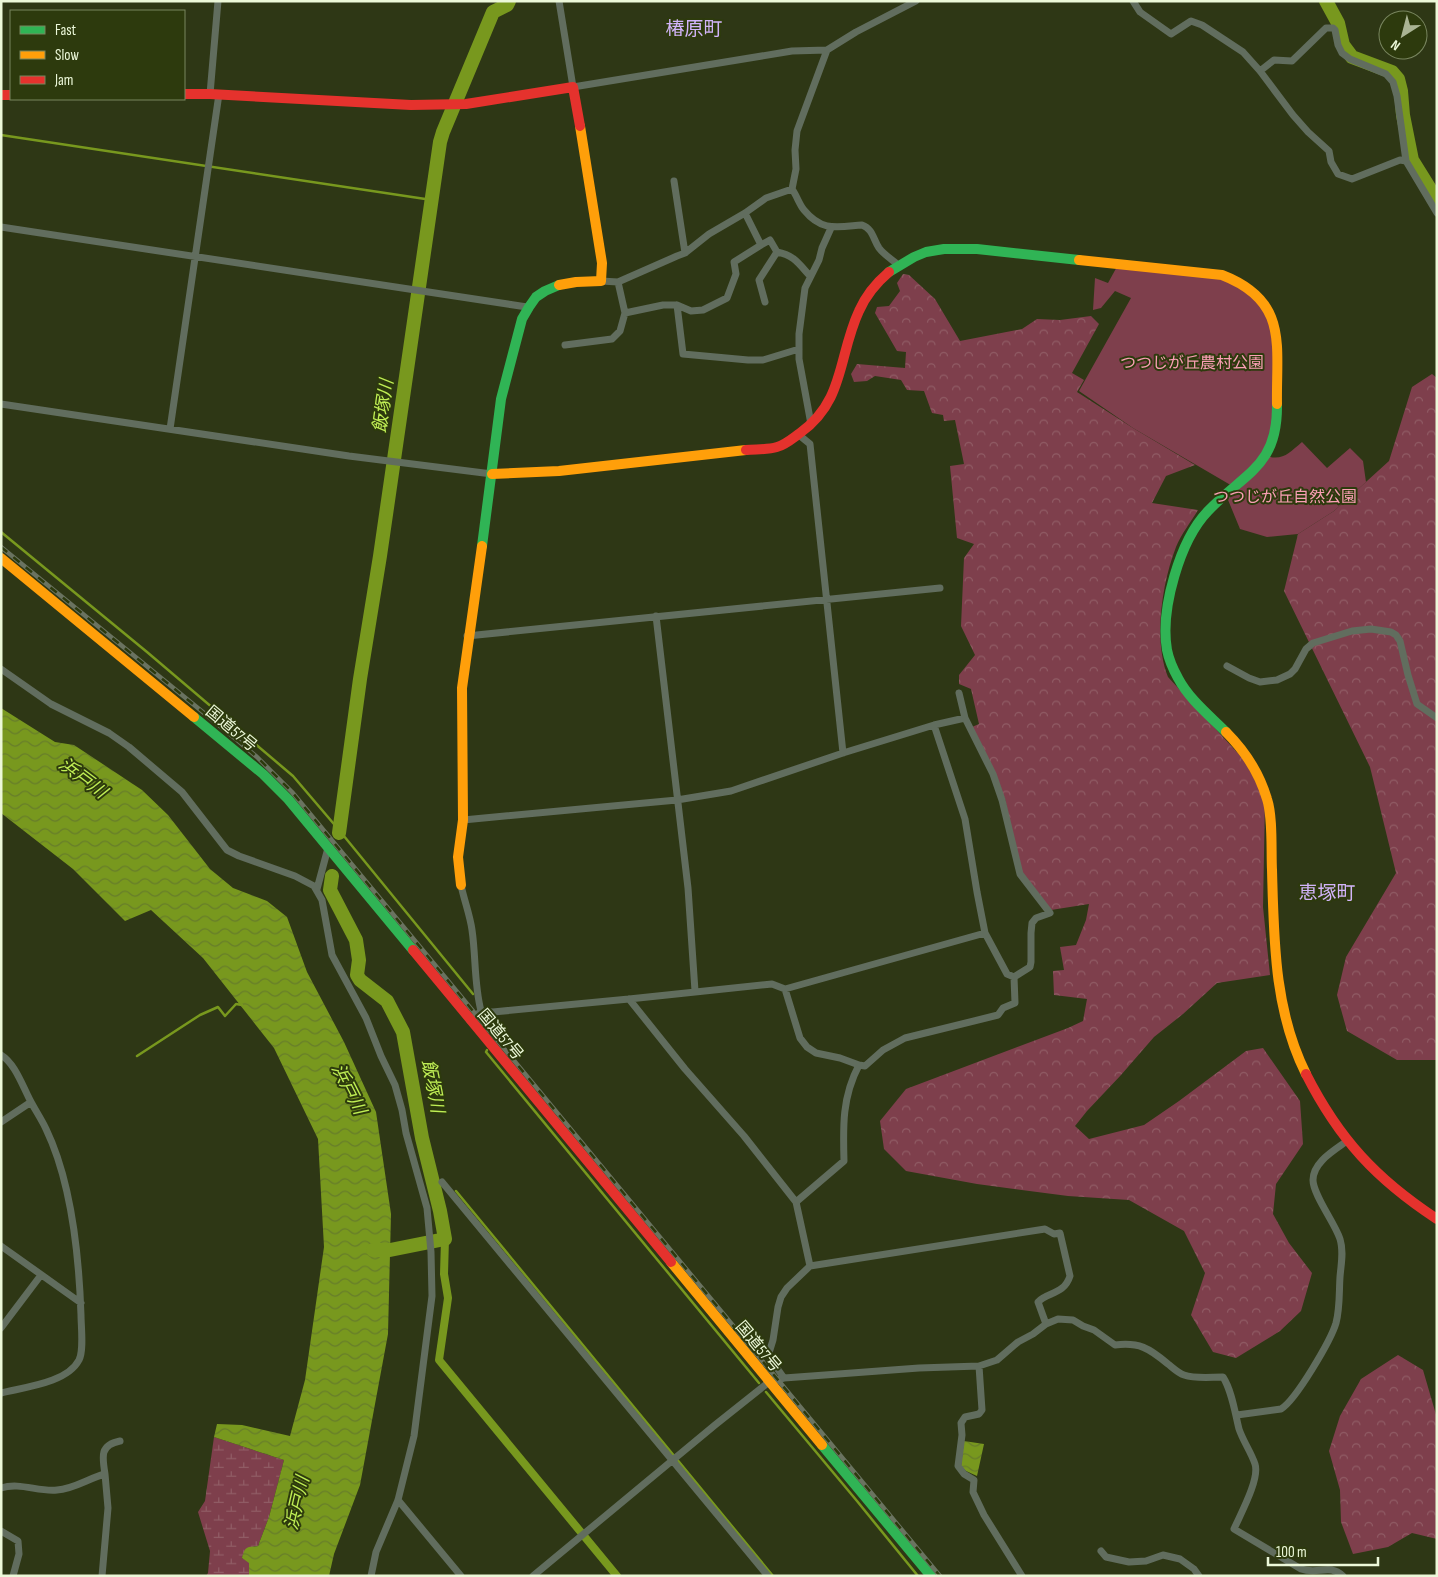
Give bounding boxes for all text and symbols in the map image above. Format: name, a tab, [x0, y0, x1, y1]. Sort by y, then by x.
legend	[10, 10, 185, 100]
north arrow	[1378, 10, 1428, 60]
district label: 椿原町	[665, 18, 723, 41]
text: Fast	[55, 21, 77, 40]
text: N	[1388, 36, 1404, 54]
text: Slow	[55, 46, 79, 65]
text: Jam	[54, 71, 73, 90]
park label: つつじが丘農村公園	[1120, 354, 1264, 373]
water label: 飯塚川	[369, 376, 398, 434]
park label: つつじが丘自然公園	[1213, 488, 1357, 507]
street label: 国道57号	[202, 702, 260, 756]
water label: 浜戸川	[55, 754, 112, 804]
district label: 恵塚町	[1298, 882, 1356, 905]
street label: 国道57号	[473, 1006, 527, 1064]
water label: 飯塚川	[417, 1058, 448, 1117]
water label: 浜戸川	[327, 1060, 371, 1120]
street label: 国道57号	[731, 1318, 785, 1376]
water label: 浜戸川	[281, 1472, 314, 1532]
scale bar	[1268, 1534, 1378, 1566]
text: 100 m	[1276, 1543, 1307, 1562]

